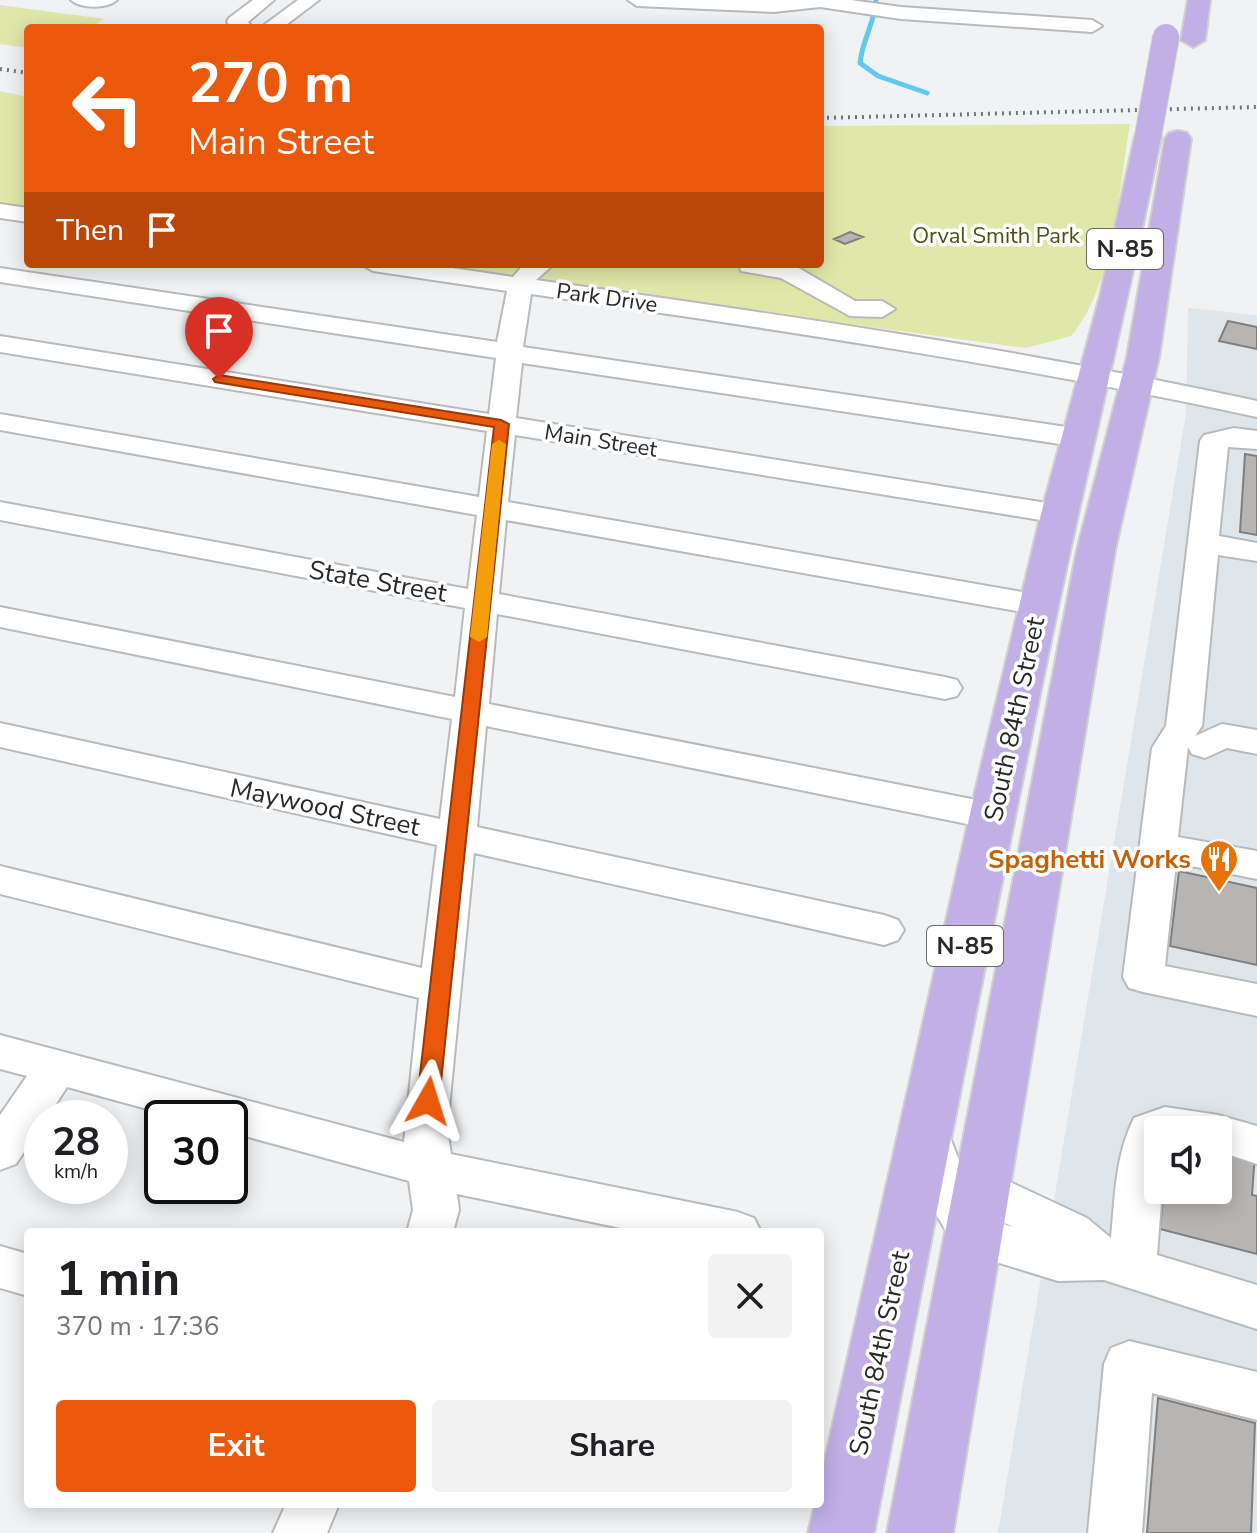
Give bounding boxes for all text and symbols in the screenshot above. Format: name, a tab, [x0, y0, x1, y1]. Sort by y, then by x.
text: 270 m	[188, 45, 353, 122]
icon: left	[56, 56, 160, 160]
text: Main Street	[188, 118, 374, 167]
icon: arrive	[140, 208, 184, 252]
text: Then	[56, 210, 124, 251]
park label: Orval Smith Park	[912, 221, 1081, 251]
road number: N-85	[1087, 229, 1163, 269]
street label: Park Drive	[554, 276, 659, 320]
pin	[185, 297, 253, 379]
icon: arrive	[197, 309, 241, 353]
street label: Main Street	[542, 417, 660, 465]
street label: State Street	[306, 552, 450, 611]
street label: South 84th Street	[976, 613, 1053, 825]
street label: Maywood Street	[227, 770, 424, 845]
restaurant icon: Spaghetti Works	[1198, 838, 1240, 893]
place label: Spaghetti Works	[988, 842, 1191, 877]
road number: N-85	[927, 926, 1003, 966]
position arrow	[386, 1059, 470, 1143]
speed limit sign: 30	[144, 1100, 248, 1204]
text: 28	[52, 1115, 100, 1169]
map controls	[1144, 1116, 1232, 1204]
button: sound	[1144, 1116, 1232, 1204]
text: km/h	[54, 1158, 98, 1185]
text: 1 min	[56, 1246, 180, 1312]
street label: South 84th Street	[841, 1247, 918, 1459]
button: close	[708, 1254, 792, 1338]
text: 370 m · 17:36	[56, 1309, 219, 1344]
button: Exit	[56, 1400, 416, 1492]
button: Share	[432, 1400, 792, 1492]

